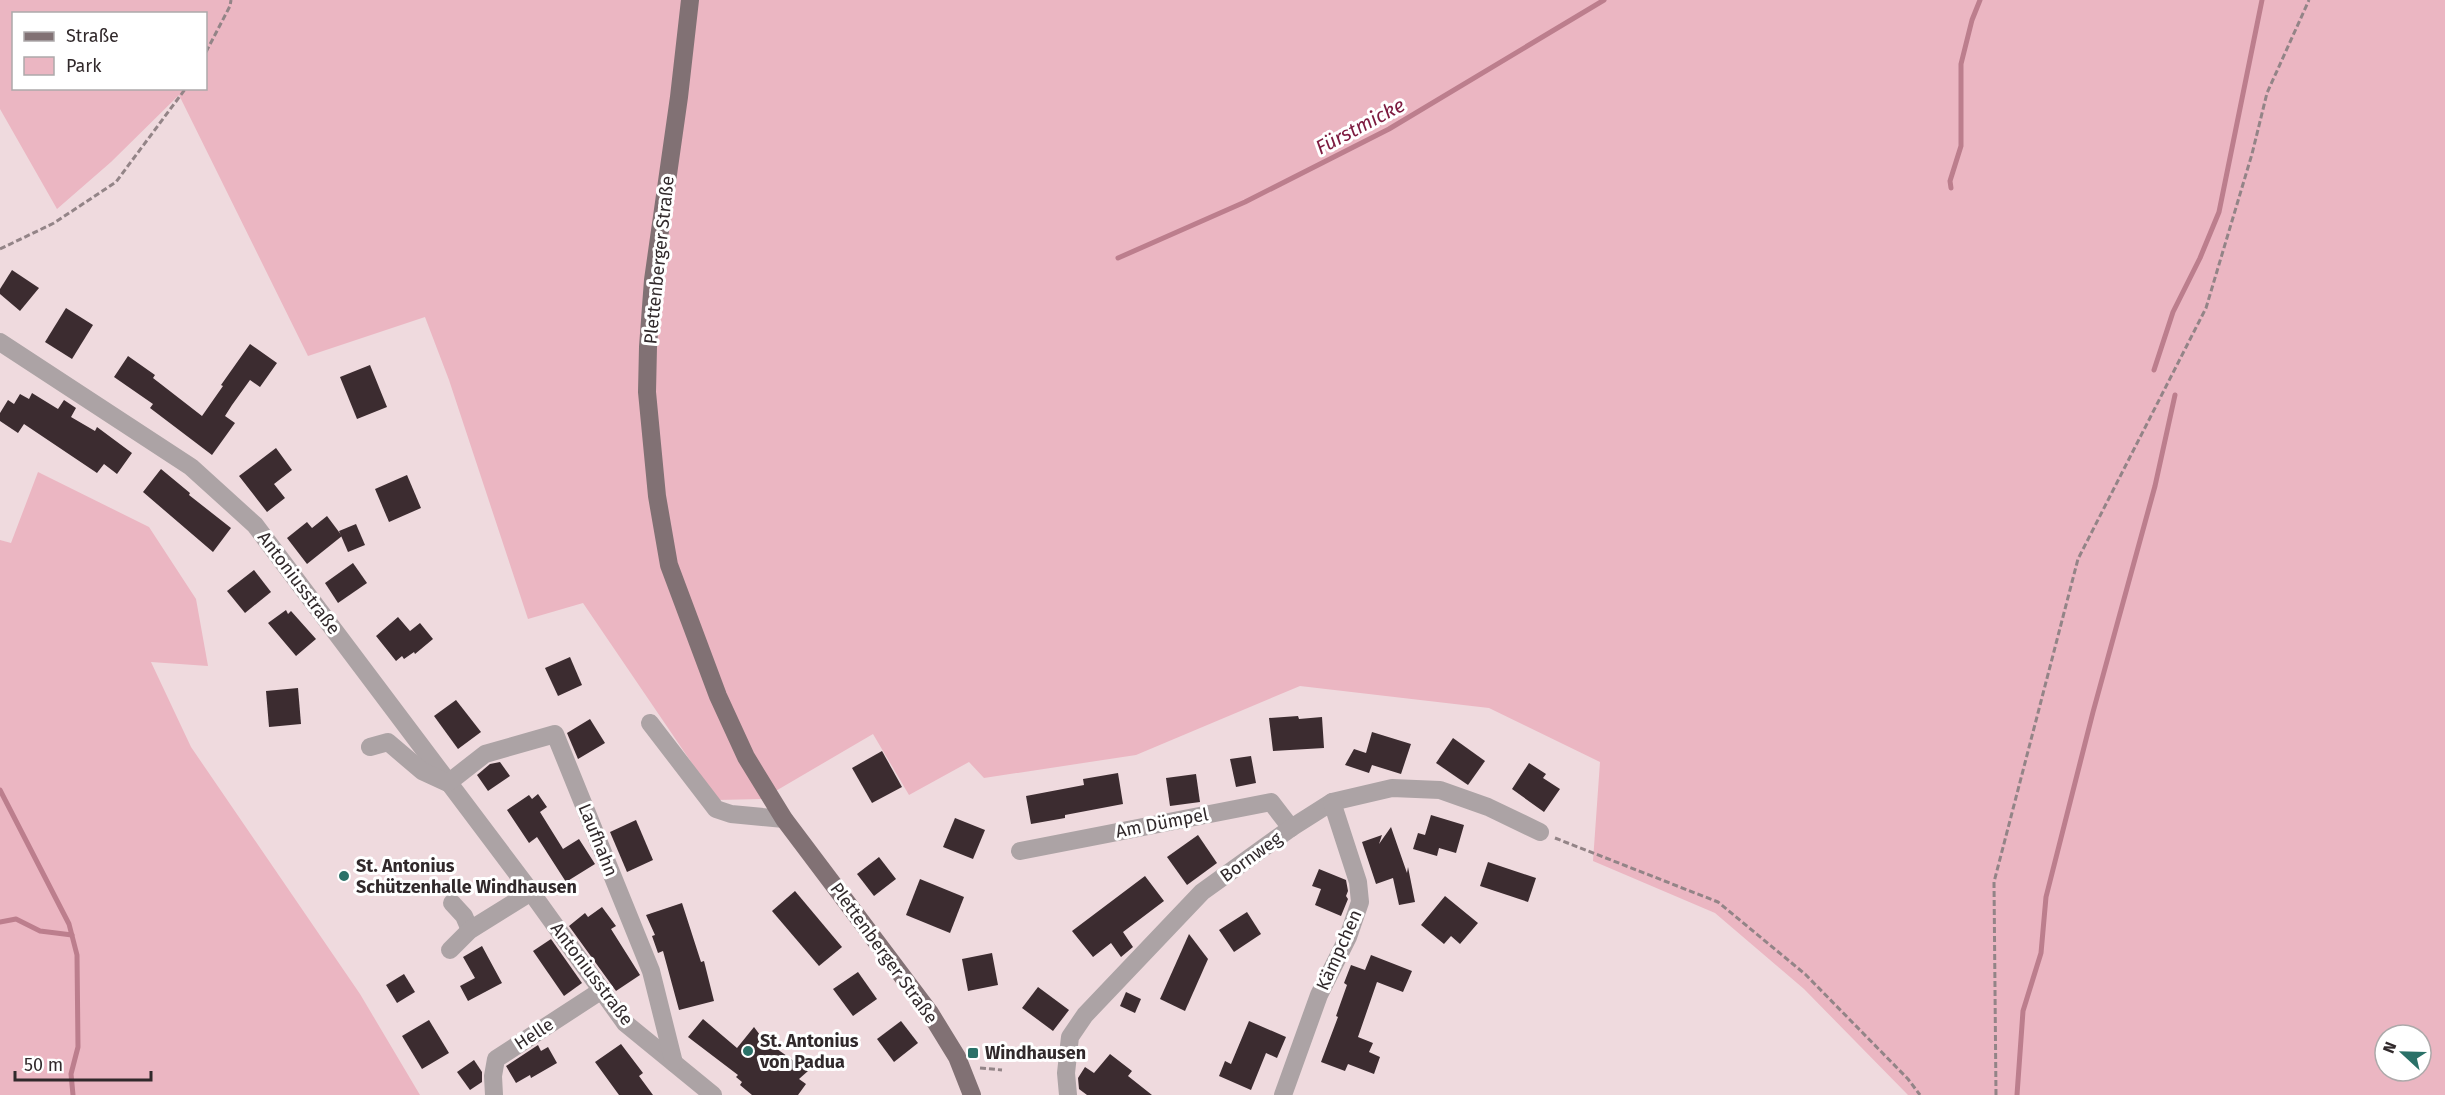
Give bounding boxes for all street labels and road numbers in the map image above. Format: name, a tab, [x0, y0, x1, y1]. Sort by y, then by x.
street label: Plettenberger Straße	[639, 175, 679, 345]
street label: Antoniusstraße	[253, 527, 345, 639]
street label: Laufhahn	[573, 800, 623, 880]
street label: Am Dümpel	[1114, 803, 1210, 843]
street label: Bornweg	[1216, 827, 1287, 887]
street label: Plettenberger Straße	[825, 878, 943, 1028]
street label: Kämpchen	[1311, 906, 1367, 994]
street label: Antoniusstraße	[546, 918, 638, 1030]
street label: Helle	[510, 1013, 558, 1055]

